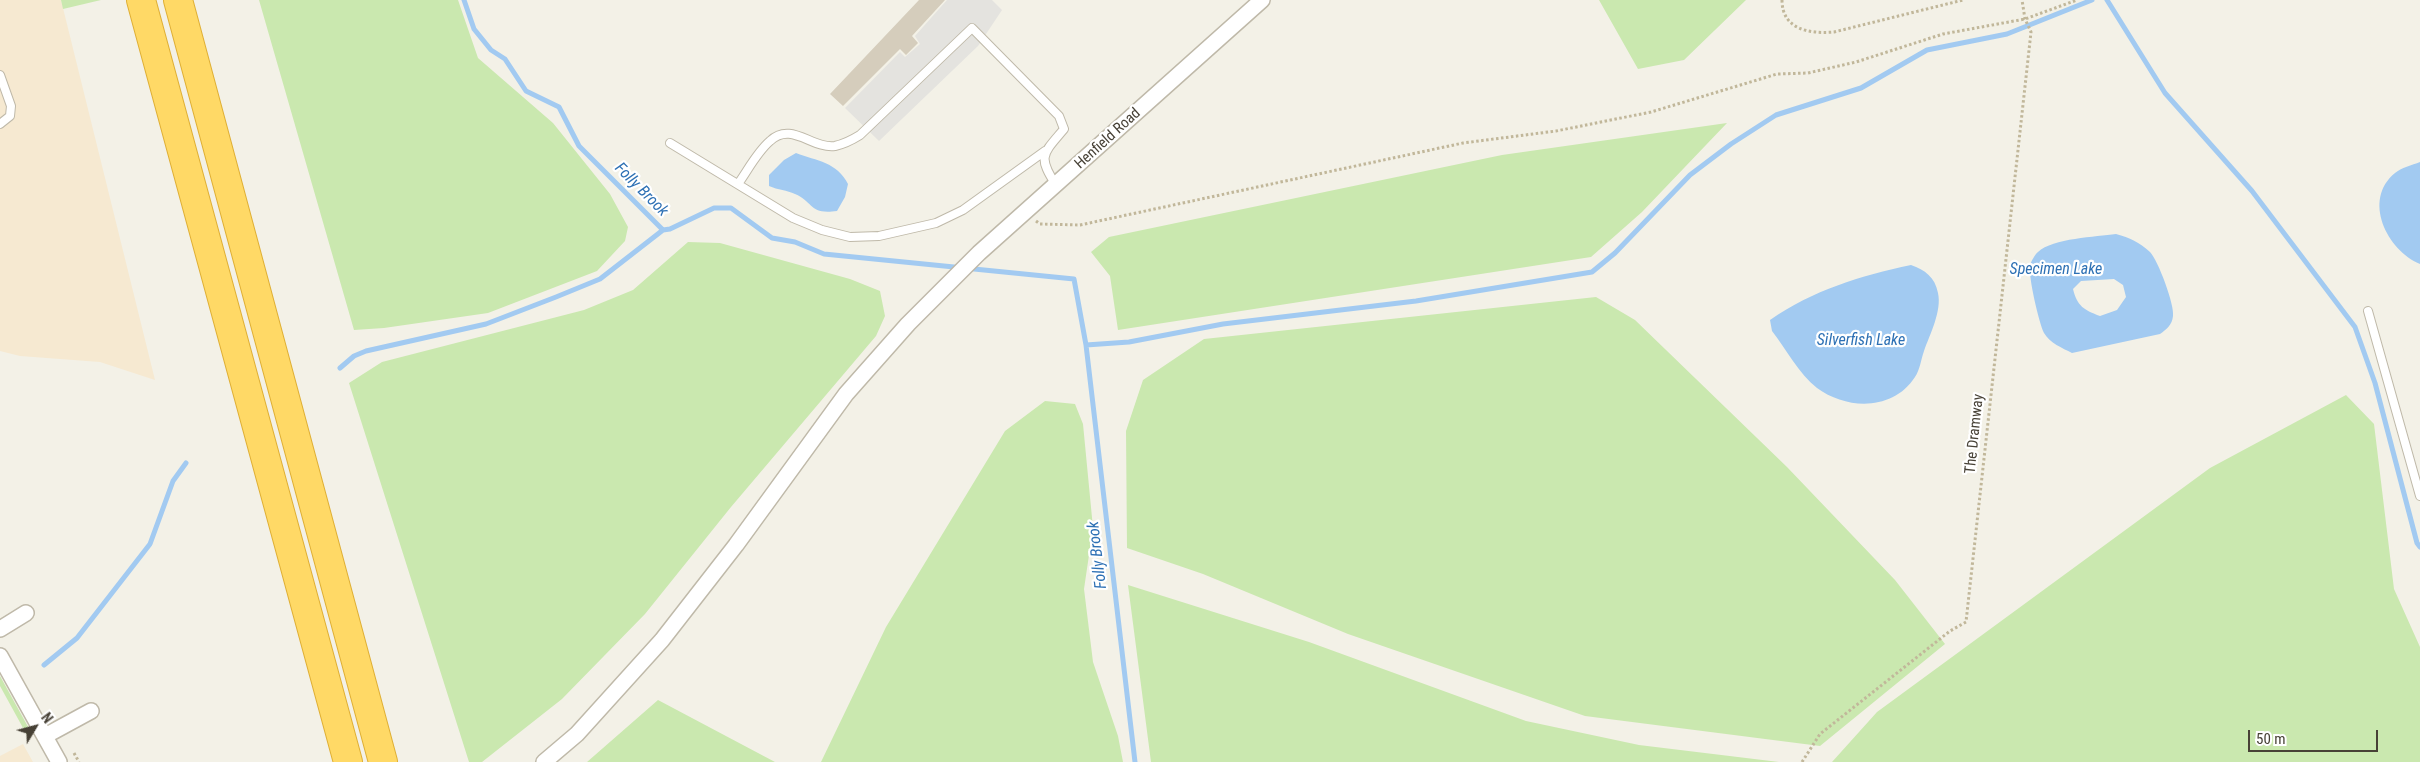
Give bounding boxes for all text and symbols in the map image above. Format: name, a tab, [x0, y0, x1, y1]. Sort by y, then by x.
street label: Henfield Road	[1071, 105, 1145, 173]
water label: Folly Brook	[610, 159, 672, 221]
water label: Specimen Lake	[2010, 260, 2102, 280]
water label: Silverfish Lake	[1817, 331, 1905, 351]
street label: The Dramway	[1962, 393, 1988, 475]
water label: Folly Brook	[1084, 520, 1112, 590]
north arrow	[10, 702, 60, 752]
text: N	[38, 710, 56, 726]
scale bar	[2250, 720, 2380, 752]
text: 50 m	[2256, 730, 2286, 748]

